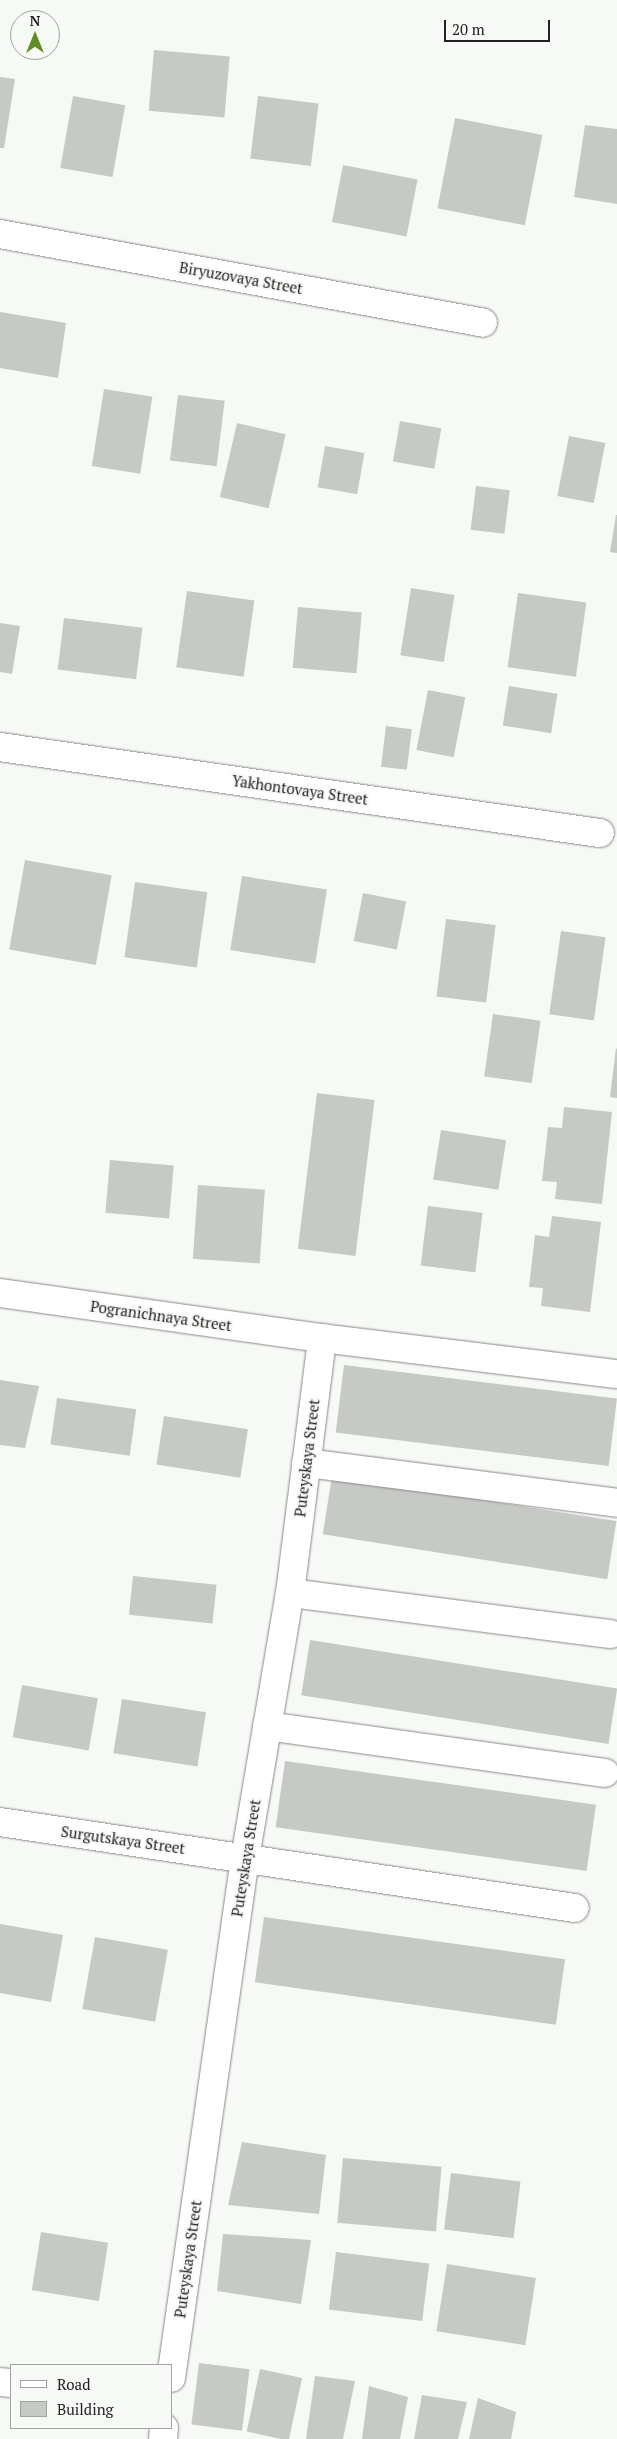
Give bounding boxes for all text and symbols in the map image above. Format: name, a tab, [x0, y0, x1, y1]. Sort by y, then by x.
north arrow	[10, 10, 60, 60]
scale bar	[447, 10, 553, 42]
text: N	[30, 11, 40, 30]
text: 20 m	[452, 19, 485, 39]
street label: Biryuzovaya Street	[178, 258, 304, 298]
street label: Yakhontovaya Street	[231, 772, 369, 808]
street label: Pogranichnaya Street	[89, 1297, 233, 1335]
street label: Puteyskaya Street	[291, 1398, 323, 1518]
street label: Puteyskaya Street	[228, 1798, 264, 1918]
street label: Surgutskaya Street	[60, 1822, 186, 1858]
street label: Puteyskaya Street	[171, 2199, 205, 2319]
legend	[10, 2364, 172, 2429]
text: Road	[57, 2374, 90, 2394]
text: Building	[57, 2399, 114, 2419]

